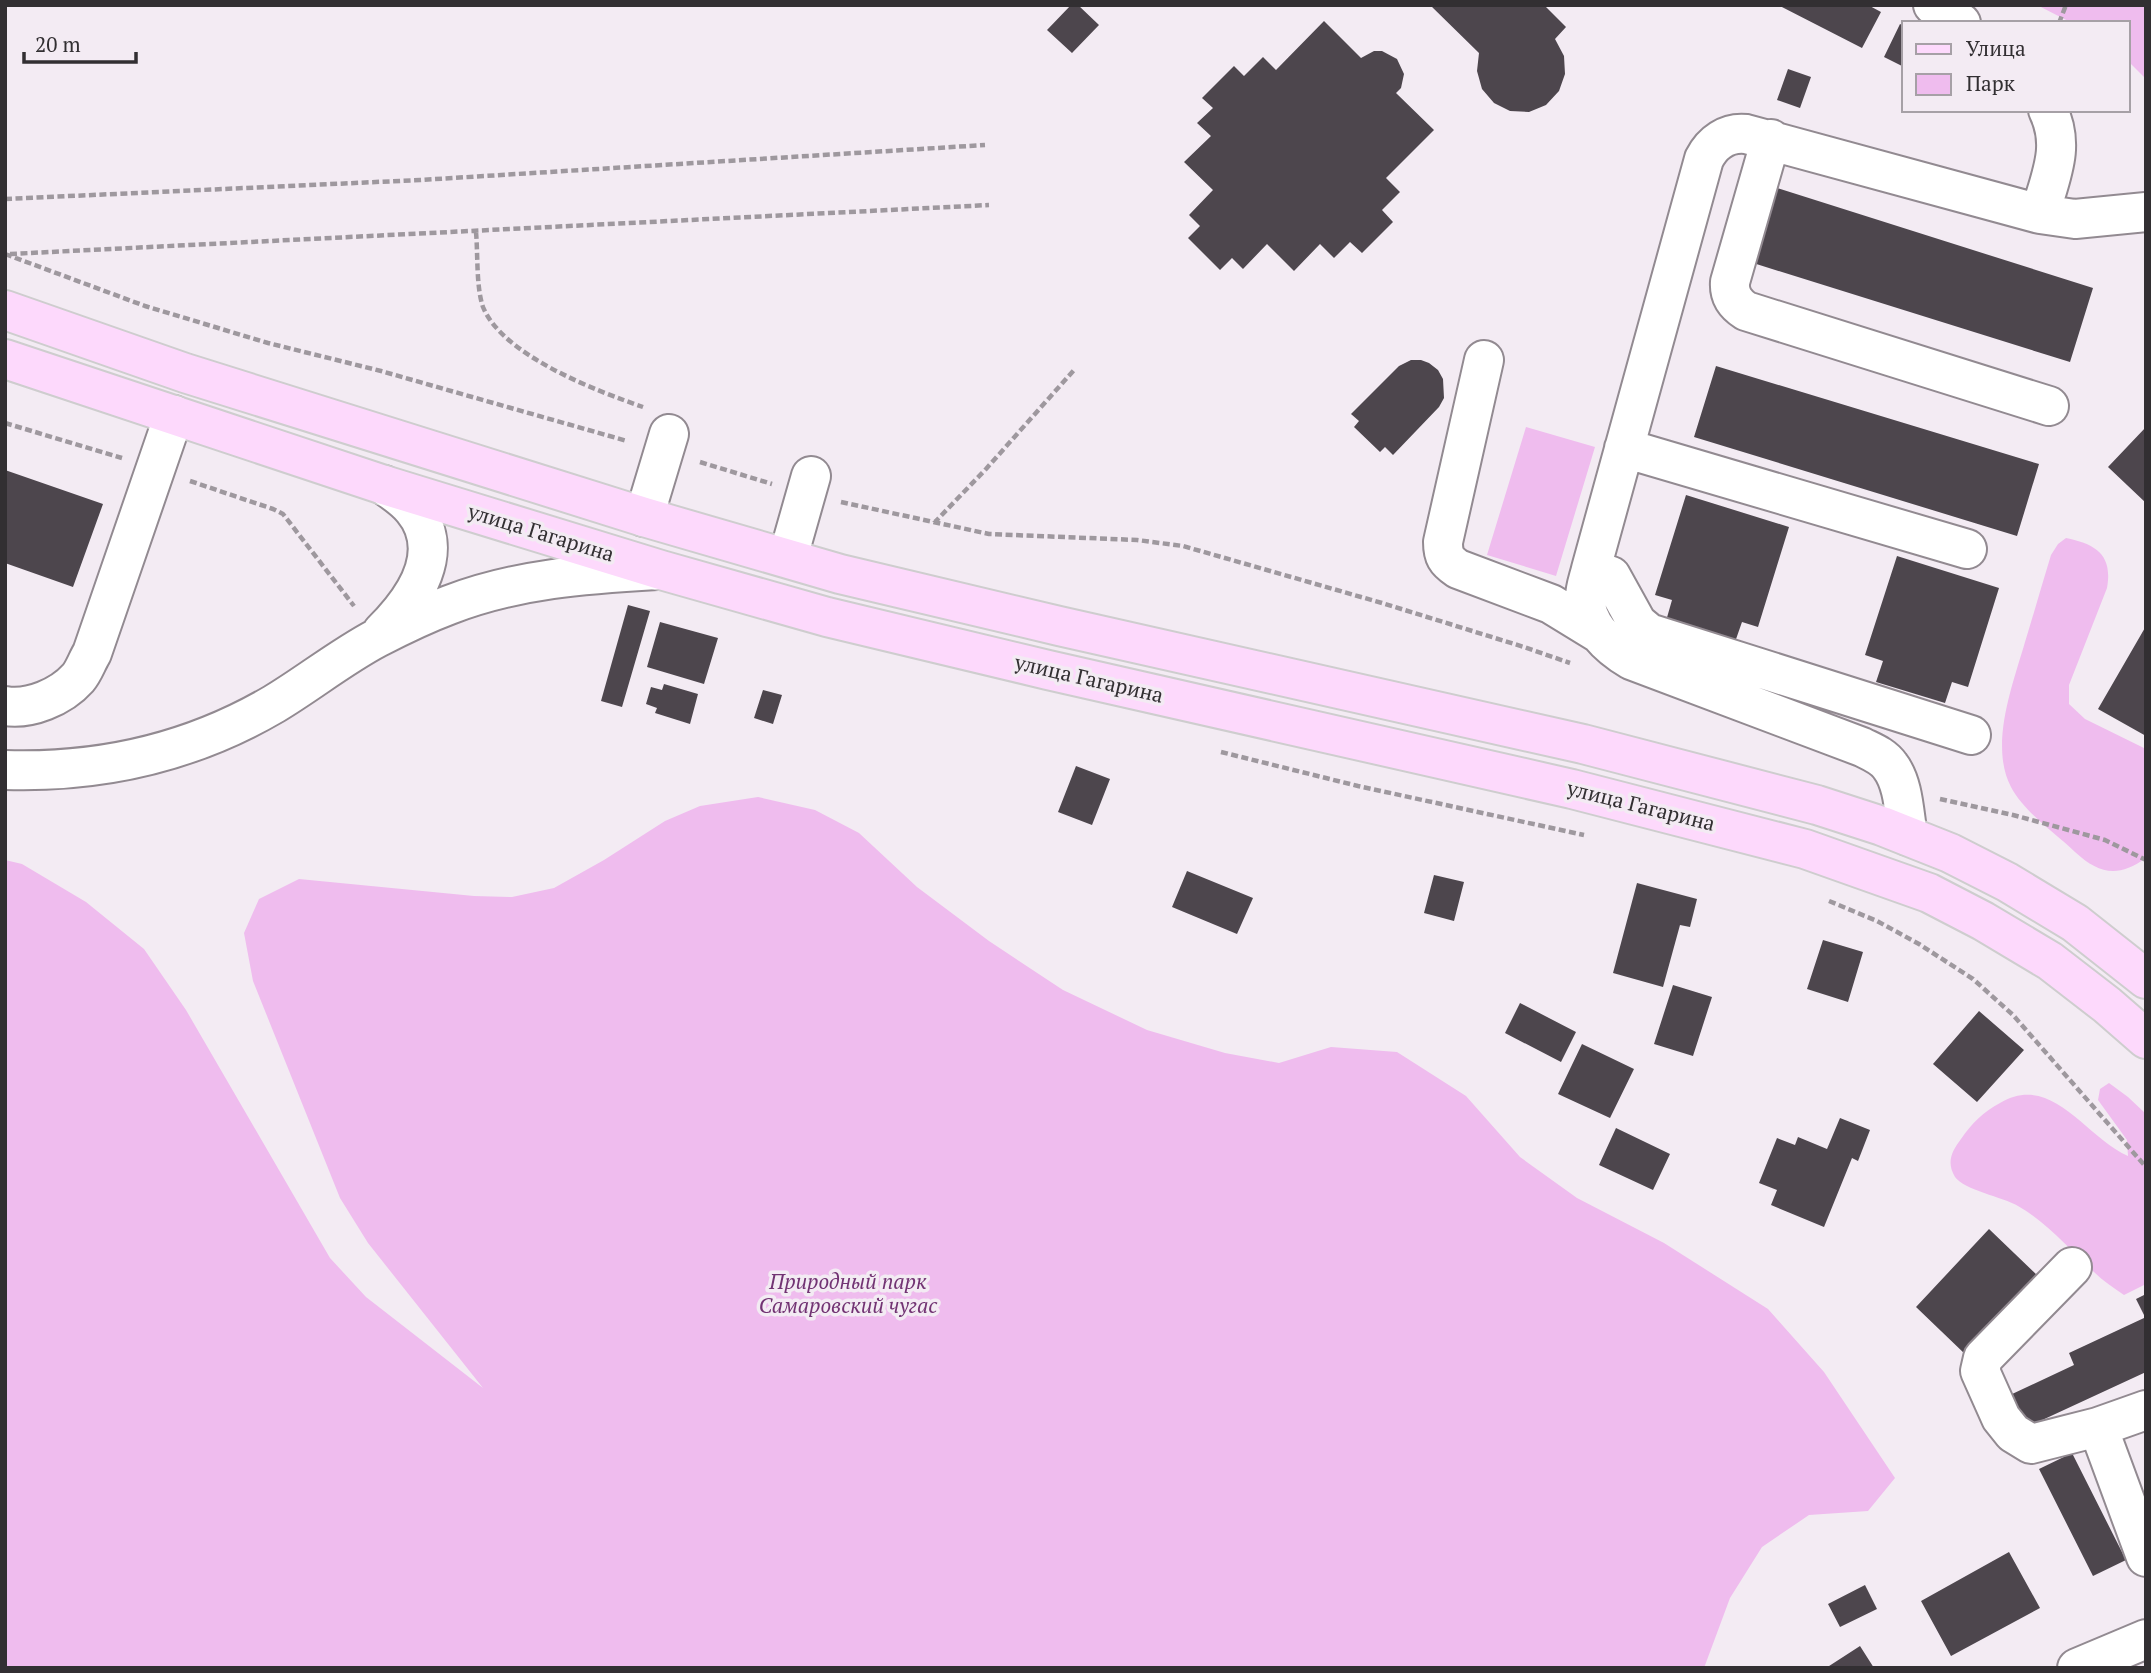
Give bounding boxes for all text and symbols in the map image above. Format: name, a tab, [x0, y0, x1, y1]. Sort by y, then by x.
scale bar	[24, 21, 136, 65]
legend	[1902, 21, 2130, 112]
text: 20 m	[35, 30, 81, 58]
text: Улица	[1966, 34, 2026, 62]
text: Парк	[1966, 69, 2016, 97]
street label: улица Гагарина	[464, 496, 618, 568]
street label: улица Гагарина	[1011, 647, 1167, 709]
street label: улица Гагарина	[1563, 773, 1719, 837]
park label: Природный парк Самаровский чугас	[759, 1267, 938, 1319]

